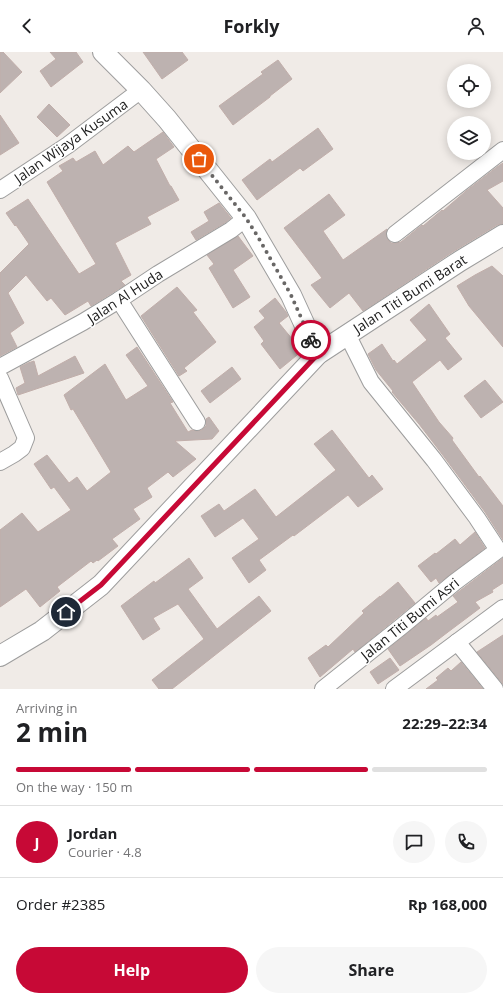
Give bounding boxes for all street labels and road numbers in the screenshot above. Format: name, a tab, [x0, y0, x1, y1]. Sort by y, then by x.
street label: Jalan Wijaya Kusuma	[9, 94, 131, 188]
street label: Jalan Titi Bumi Barat	[348, 250, 470, 338]
street label: Jalan Al Huda	[82, 264, 166, 328]
street label: Jalan Titi Bumi Asri	[355, 573, 463, 665]

